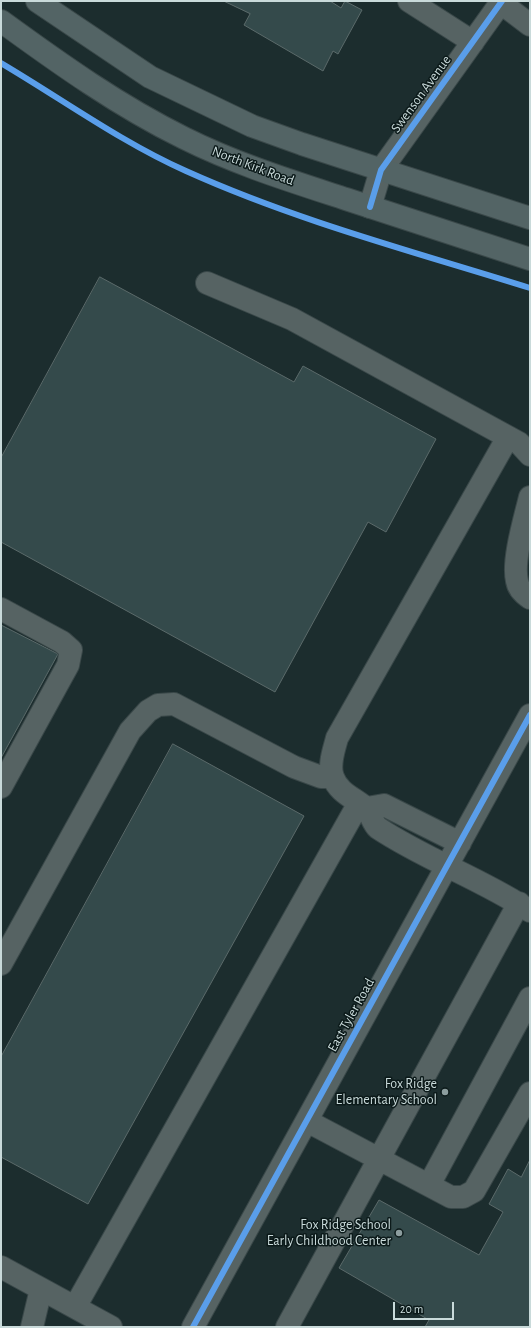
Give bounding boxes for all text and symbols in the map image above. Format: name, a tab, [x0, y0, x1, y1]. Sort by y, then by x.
street label: Swenson Avenue	[387, 52, 455, 136]
street label: North Kirk Road	[210, 143, 296, 189]
street label: East Tyler Road	[324, 975, 378, 1055]
place label: Fox Ridge Elementary School	[336, 1076, 437, 1108]
marker: Fox Ridge Elementary School	[440, 1087, 450, 1097]
place label: Fox Ridge School Early Childhood Center	[267, 1217, 391, 1250]
marker: Fox Ridge School Early Childhood Center	[394, 1228, 404, 1238]
scale bar	[395, 1294, 456, 1320]
text: 20 m	[400, 1303, 423, 1315]

